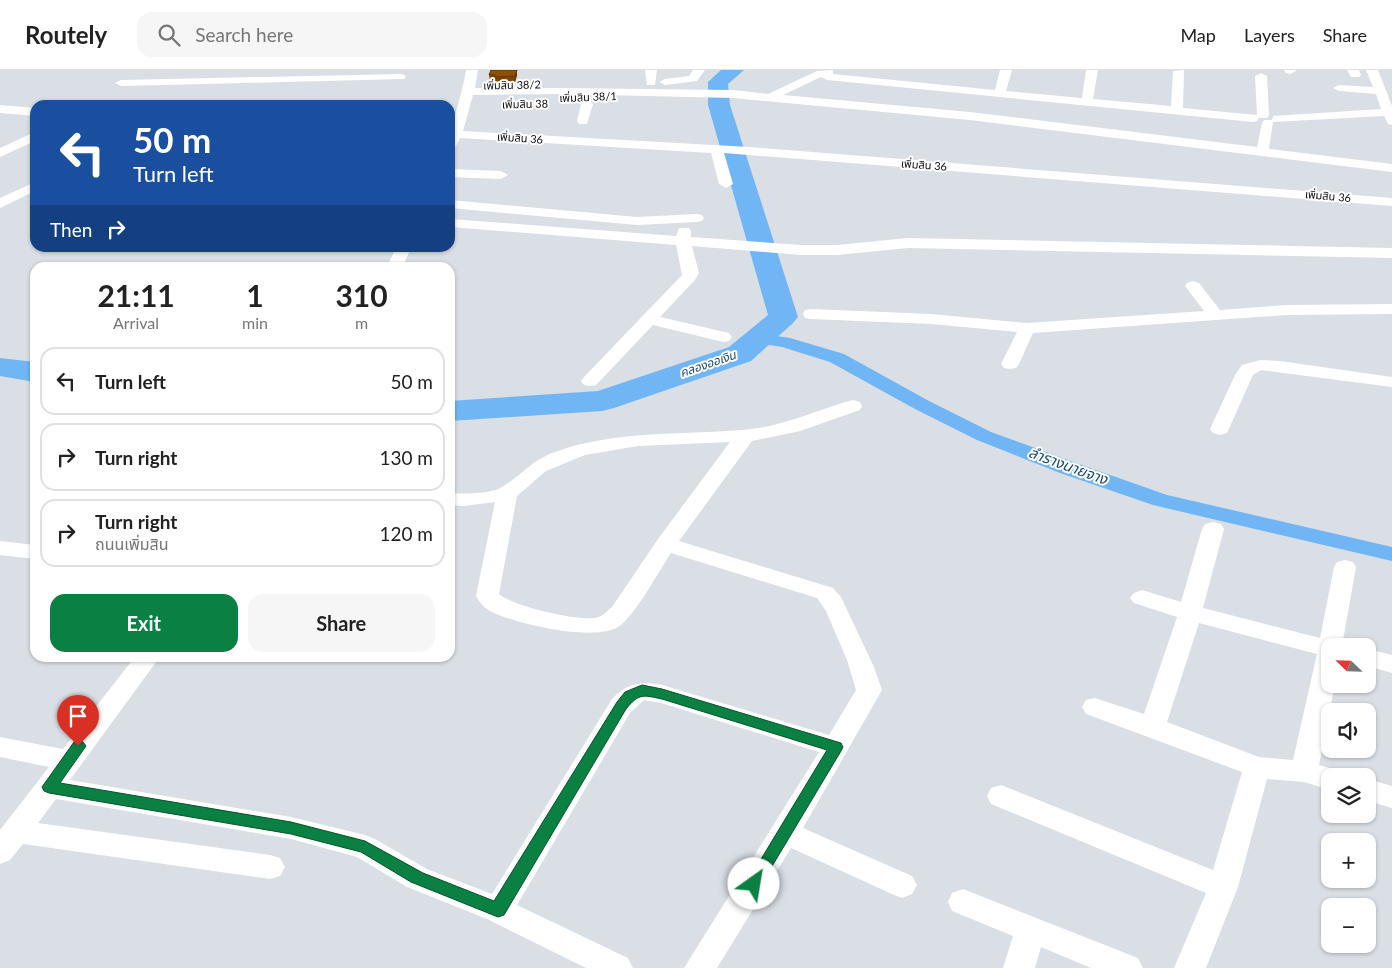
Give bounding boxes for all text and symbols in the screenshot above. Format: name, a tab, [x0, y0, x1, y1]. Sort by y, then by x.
search box	[137, 12, 487, 57]
text: Routely	[25, 20, 107, 49]
icon: search	[155, 21, 183, 49]
text: Search here	[195, 23, 293, 46]
text: Map	[1180, 24, 1216, 46]
text: Layers	[1244, 24, 1295, 46]
text: Share	[1323, 24, 1367, 46]
street label: เพิ่มสิน 38/2	[483, 77, 541, 92]
street label: เพิ่มสิน 38/1	[559, 89, 617, 104]
street label: เพิ่มสิน 38	[502, 96, 548, 110]
text: 50 m	[133, 118, 211, 160]
icon: left	[50, 120, 115, 185]
street label: เพิ่มสิน 36	[497, 129, 543, 146]
street label: เพิ่มสิน 36	[901, 156, 947, 173]
text: Turn left	[133, 160, 214, 187]
street label: เพิ่มสิน 36	[1305, 187, 1352, 204]
icon: right	[102, 215, 130, 243]
text: Then	[50, 218, 92, 241]
text: 21:11	[97, 277, 175, 313]
text: 1	[246, 277, 264, 313]
text: 310	[335, 277, 388, 313]
text: Arrival	[113, 313, 159, 332]
text: min	[242, 313, 268, 332]
text: m	[355, 313, 368, 332]
water label: คลองออเงิน	[678, 347, 738, 380]
icon: left	[52, 367, 80, 395]
text: Turn left	[95, 370, 166, 393]
text: 50 m	[390, 370, 433, 393]
icon: right	[52, 443, 80, 471]
water label: ลำรางนายจาง	[1027, 443, 1111, 488]
text: Turn right	[95, 446, 177, 469]
text: 130 m	[379, 446, 433, 469]
text: Turn right	[95, 510, 177, 533]
icon: right	[52, 519, 80, 547]
text: 120 m	[379, 522, 433, 545]
text: ถนนเพิ่มสิน	[95, 534, 169, 553]
button: Exit	[50, 594, 238, 652]
button: Share	[248, 594, 435, 652]
north arrow	[1321, 638, 1376, 692]
map controls	[1321, 638, 1376, 953]
pin	[57, 695, 99, 746]
icon: arrive	[64, 702, 92, 730]
button: sound	[1321, 703, 1376, 758]
button: layers	[1321, 768, 1376, 823]
button: +	[1321, 833, 1376, 888]
position arrow	[727, 857, 779, 909]
button: −	[1321, 898, 1376, 953]

